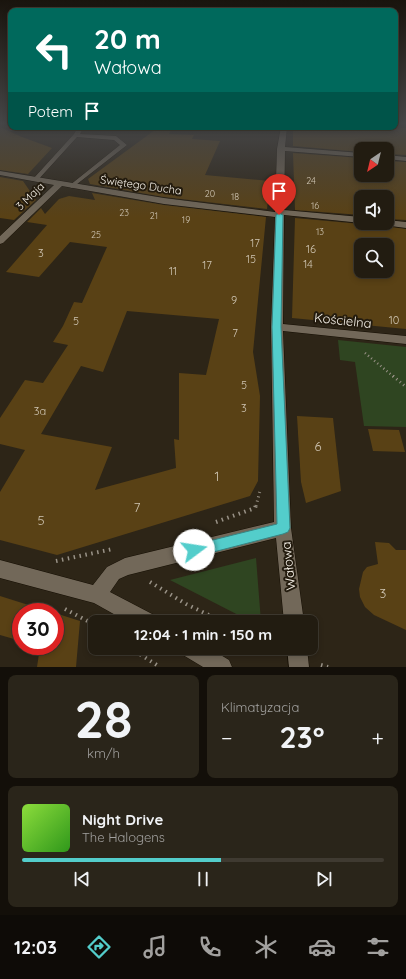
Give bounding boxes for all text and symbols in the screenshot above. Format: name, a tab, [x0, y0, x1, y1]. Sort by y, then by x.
text: 20 m	[94, 21, 161, 56]
icon: left	[28, 24, 80, 76]
text: Wałowa	[94, 56, 162, 79]
icon: arrive	[81, 100, 103, 122]
text: Potem	[28, 102, 73, 121]
north arrow	[354, 142, 394, 182]
map controls	[354, 142, 394, 278]
street label: Świętego Ducha	[99, 172, 183, 198]
pin	[262, 174, 296, 215]
house number: 24	[306, 175, 316, 186]
street label: 3 Maja	[13, 179, 47, 213]
icon: arrive	[268, 180, 290, 202]
house number: 20	[205, 188, 215, 199]
button: sound	[354, 190, 394, 230]
house number: 18	[231, 191, 239, 202]
house number: 16	[311, 200, 319, 211]
house number: 23	[119, 207, 129, 218]
house number: 21	[150, 210, 158, 221]
house number: 19	[182, 214, 190, 225]
house number: 13	[316, 226, 324, 237]
house number: 25	[91, 229, 101, 240]
house number: 17	[250, 236, 260, 250]
button: search	[354, 238, 394, 278]
house number: 16	[306, 242, 316, 256]
house number: 3	[38, 246, 44, 260]
house number: 15	[246, 252, 256, 266]
house number: 14	[303, 257, 313, 271]
house number: 17	[202, 258, 212, 272]
house number: 11	[169, 264, 177, 278]
house number: 9	[231, 293, 237, 307]
street label: Kościelna	[313, 309, 373, 331]
house number: 10	[389, 313, 399, 327]
house number: 5	[73, 314, 79, 328]
house number: 7	[232, 326, 238, 340]
house number: 5	[241, 378, 247, 392]
house number: 3	[241, 401, 247, 415]
house number: 3a	[34, 404, 46, 418]
house number: 6	[315, 438, 322, 454]
house number: 1	[215, 468, 219, 484]
house number: 7	[134, 499, 141, 515]
house number: 5	[37, 512, 45, 528]
position arrow	[173, 529, 215, 571]
street label: Wałowa	[277, 541, 299, 591]
house number: 3	[380, 585, 387, 601]
speed limit sign: 30	[12, 603, 64, 655]
text: 12:04 · 1 min · 150 m	[134, 625, 272, 644]
text: 28	[74, 686, 133, 751]
text: Klimatyzacja	[221, 699, 299, 715]
text: 23°	[280, 718, 325, 756]
text: −	[221, 724, 232, 752]
text: +	[372, 724, 384, 752]
text: km/h	[87, 745, 120, 761]
text: Night Drive	[82, 810, 163, 829]
text: The Halogens	[82, 829, 165, 845]
icon: previous	[71, 868, 93, 890]
icon: pause	[192, 868, 214, 890]
icon: next	[313, 868, 335, 890]
icon: directions	[85, 933, 113, 961]
icon: music	[141, 933, 169, 961]
icon: phone	[196, 933, 224, 961]
icon: climate	[252, 933, 280, 961]
icon: car	[308, 933, 336, 961]
icon: filters	[364, 933, 392, 961]
text: 12:03	[14, 936, 57, 959]

